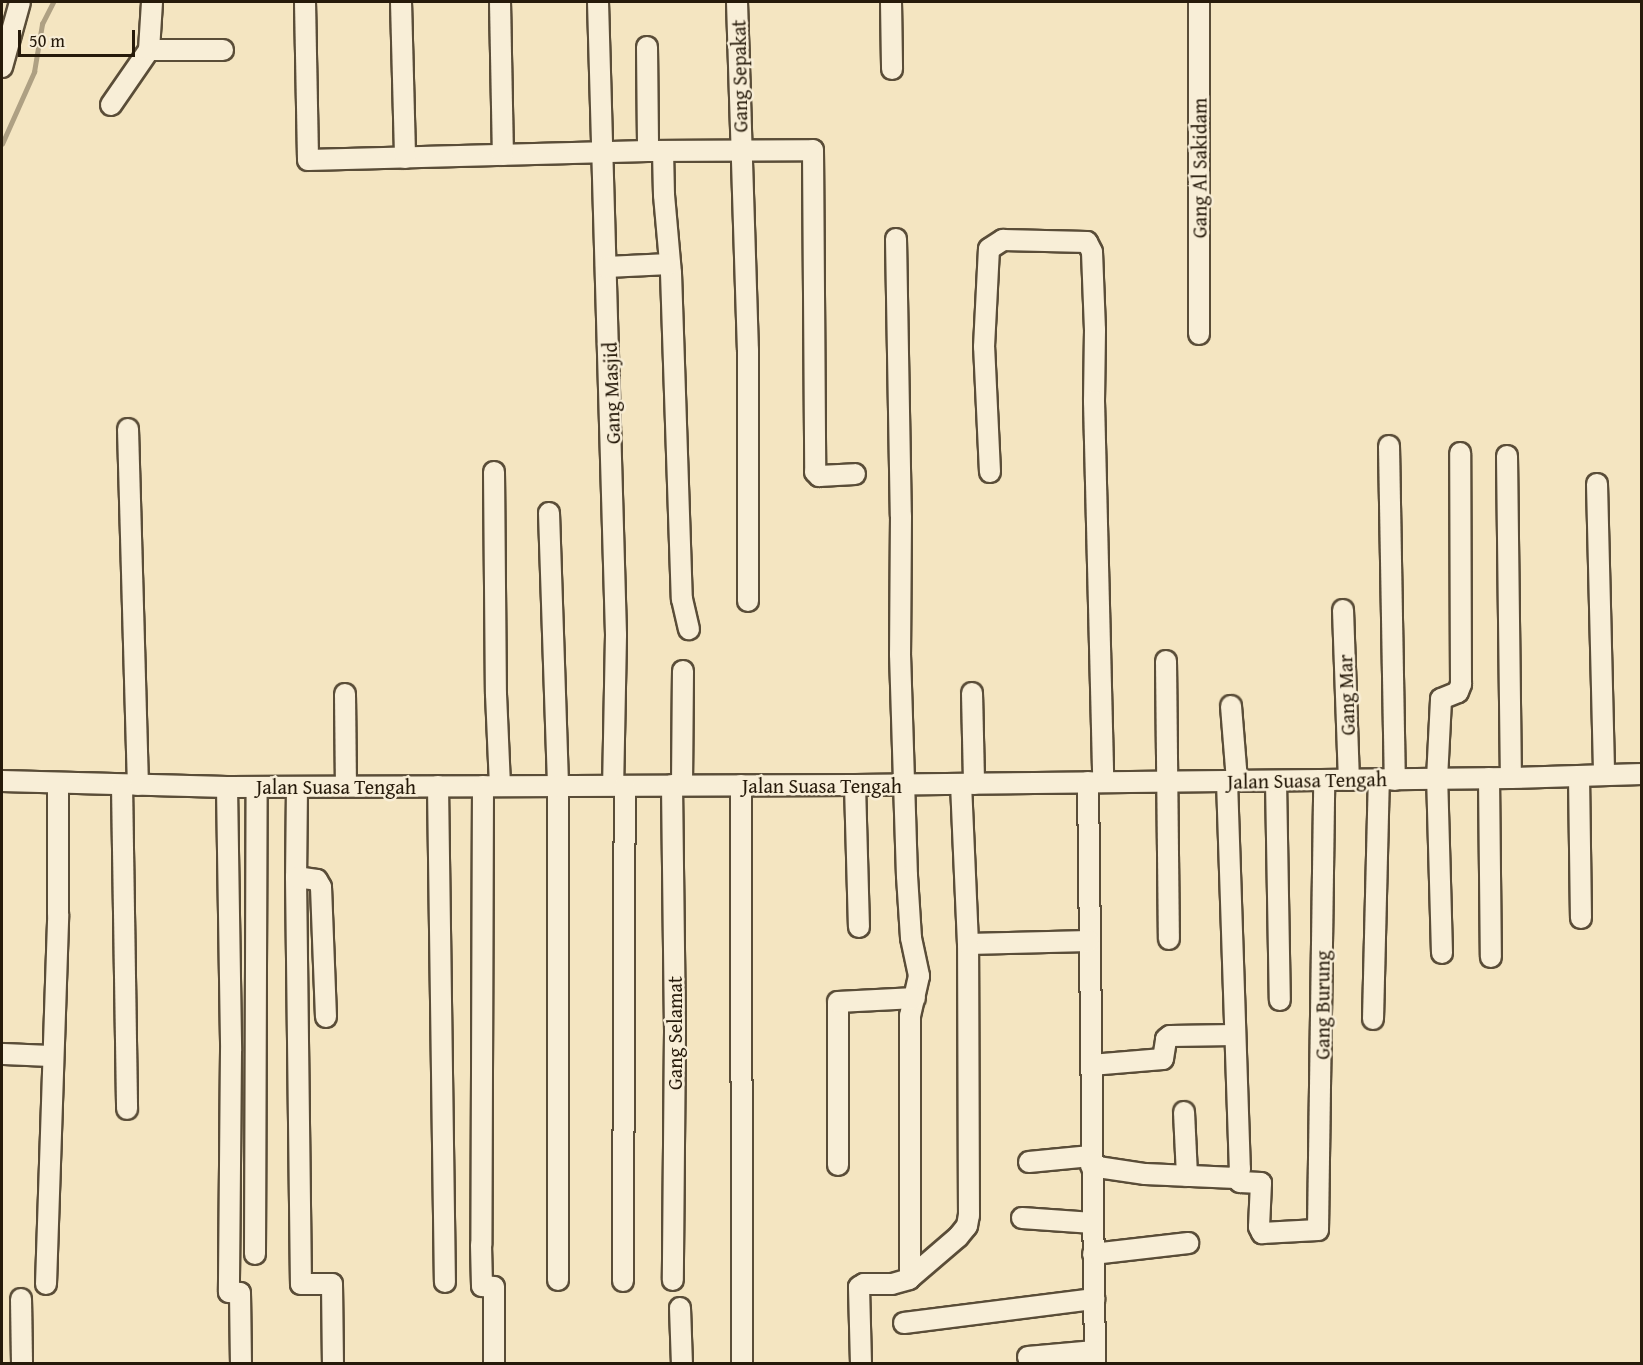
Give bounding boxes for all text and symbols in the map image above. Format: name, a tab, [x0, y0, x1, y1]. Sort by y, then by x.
scale bar	[21, 18, 138, 56]
street label: Gang Sepakat	[726, 19, 752, 133]
text: 50 m	[29, 27, 65, 54]
street label: Gang Al Sakidam	[1187, 98, 1211, 238]
street label: Gang Masjid	[597, 341, 625, 445]
street label: Gang Mar	[1333, 654, 1359, 736]
street label: Jalan Suasa Tengah	[1227, 767, 1387, 793]
street label: Jalan Suasa Tengah	[742, 773, 902, 797]
street label: Jalan Suasa Tengah	[256, 774, 416, 798]
street label: Gang Burung	[1310, 950, 1334, 1060]
street label: Gang Selamat	[662, 976, 686, 1090]

